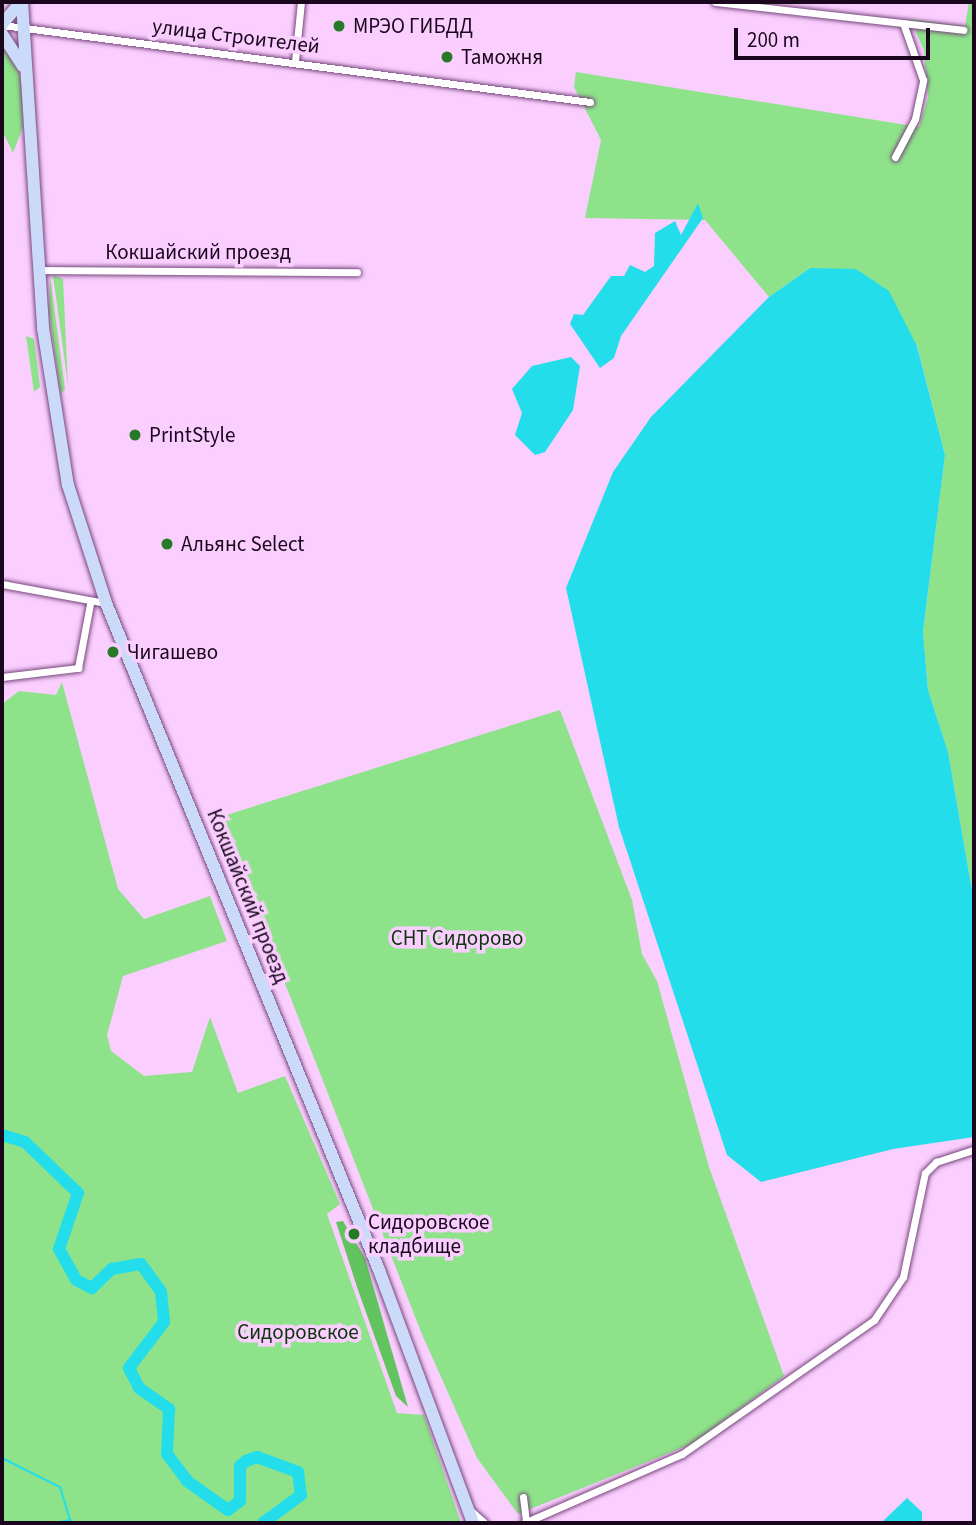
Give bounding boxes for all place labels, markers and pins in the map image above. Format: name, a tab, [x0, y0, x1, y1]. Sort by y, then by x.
place label: МРЭО ГИБДД	[353, 13, 473, 39]
marker: МРЭО ГИБДД	[331, 18, 347, 34]
place label: Таможня	[461, 44, 543, 70]
marker: Таможня	[439, 49, 455, 65]
place label: PrintStyle	[149, 422, 235, 448]
marker: PrintStyle	[127, 427, 143, 443]
place label: Альянс Select	[181, 531, 304, 557]
marker: Альянс Select	[159, 536, 175, 552]
place label: Чигашево	[127, 639, 218, 665]
marker: Чигашево	[105, 644, 121, 660]
place label: Сидоровское кладбище	[368, 1209, 490, 1259]
marker: Сидоровское кладбище	[346, 1226, 362, 1242]

